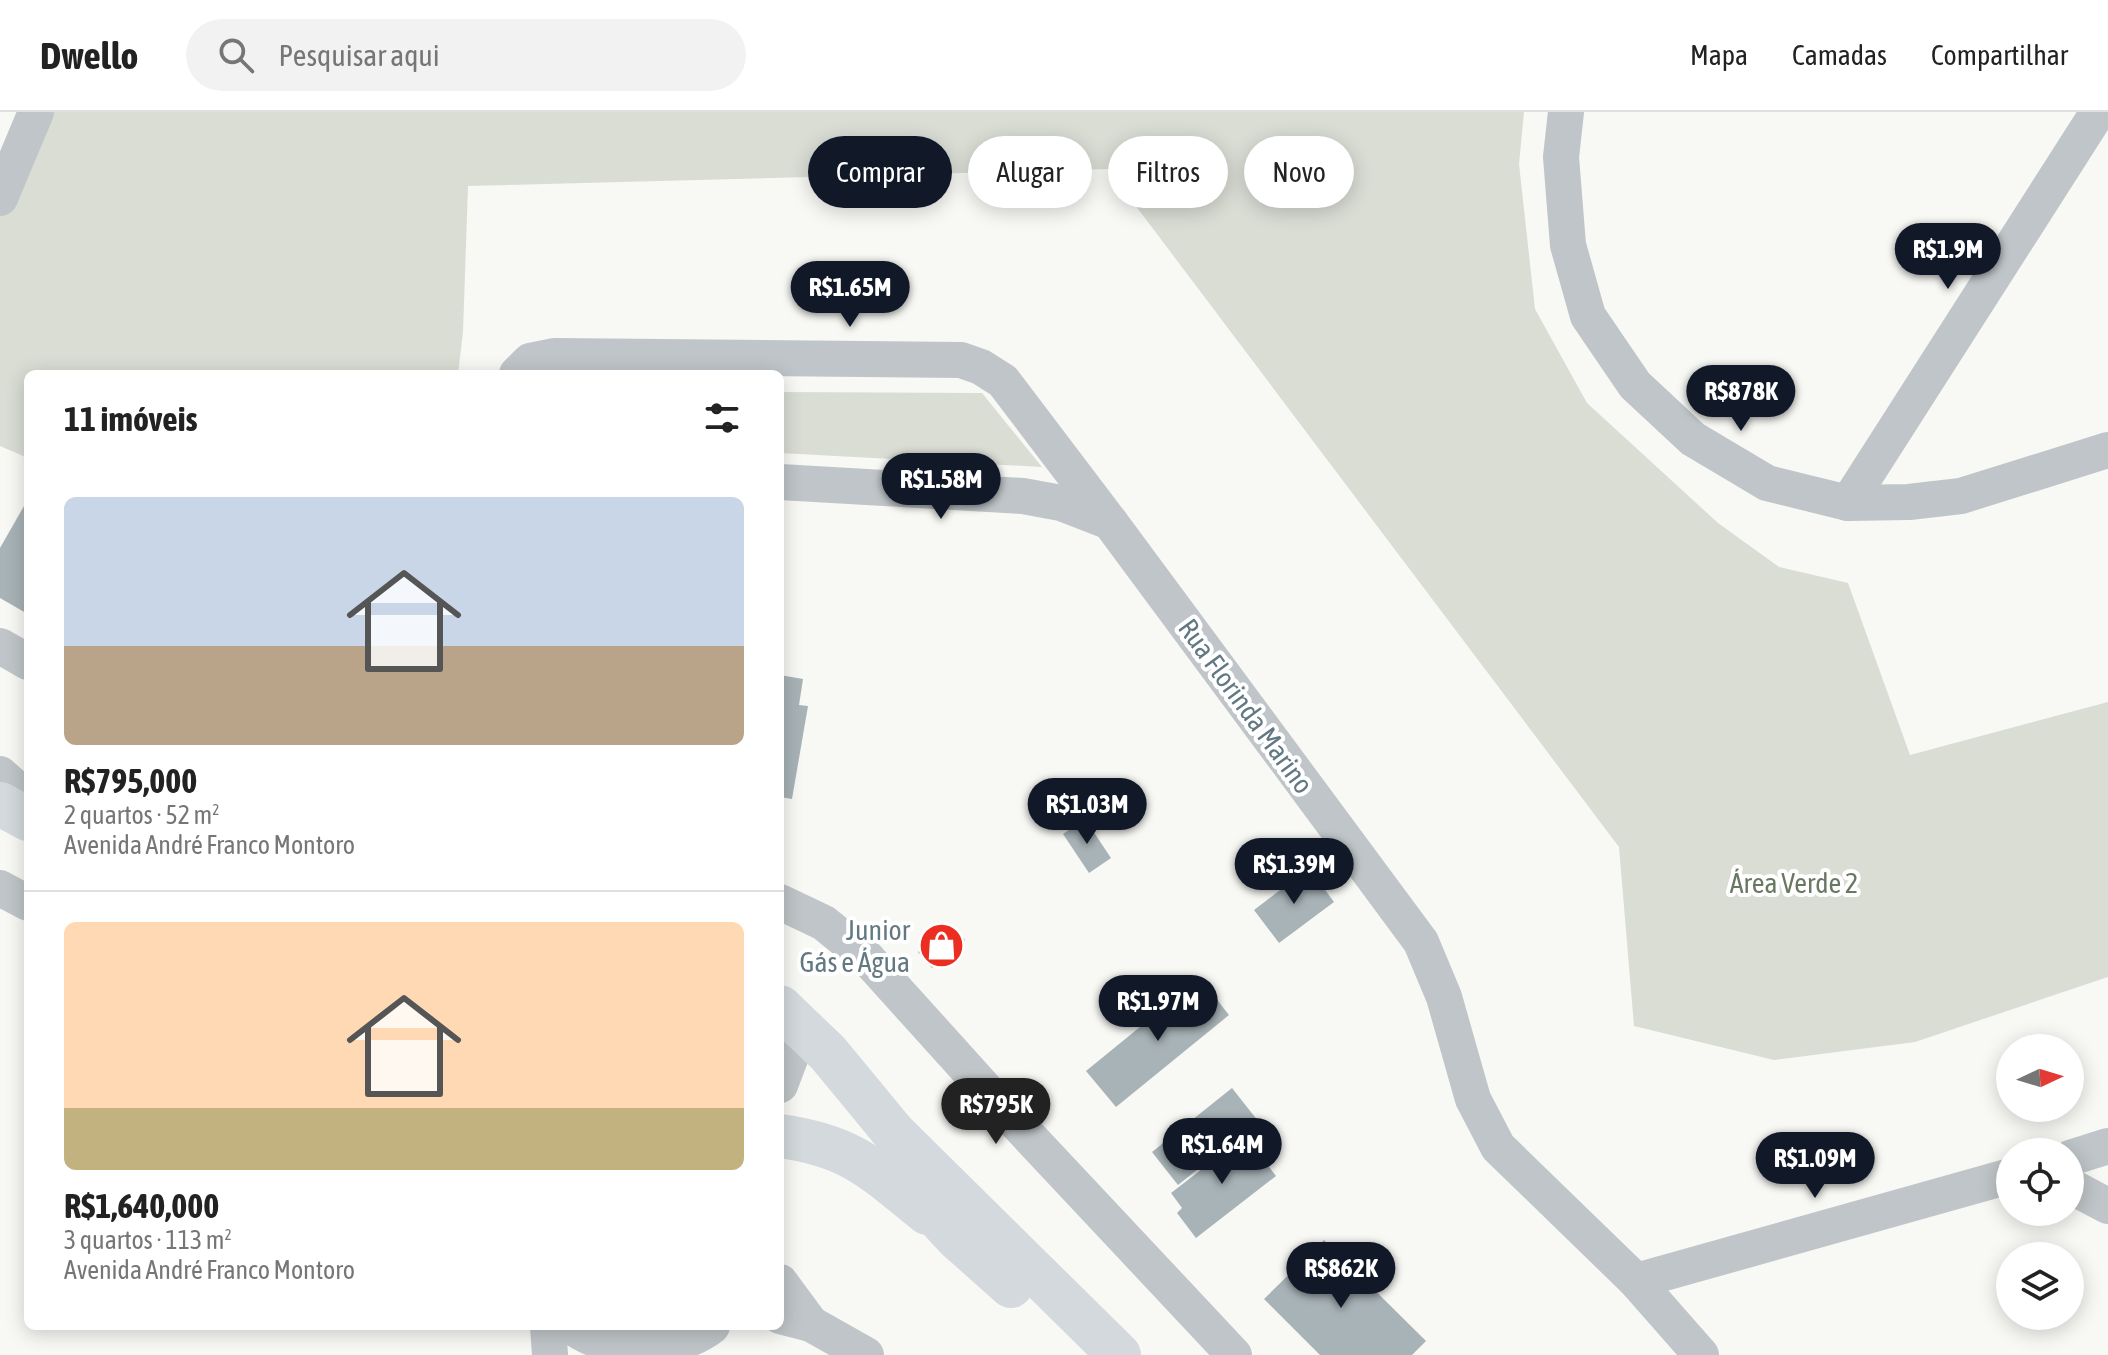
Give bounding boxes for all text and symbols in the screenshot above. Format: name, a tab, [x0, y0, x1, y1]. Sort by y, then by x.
search box	[186, 19, 746, 91]
icon: search	[214, 33, 258, 77]
text: Dwello	[40, 34, 138, 77]
text: Pesquisar aqui	[278, 38, 440, 72]
text: Mapa	[1690, 39, 1748, 71]
text: Camadas	[1792, 39, 1887, 71]
text: Compartilhar	[1931, 39, 2068, 71]
chip: Comprar	[808, 136, 952, 208]
chip: Alugar	[968, 136, 1092, 208]
chip: Filtros	[1108, 136, 1228, 208]
chip: Novo	[1244, 136, 1354, 208]
pin: R$1.9M	[1883, 223, 2013, 291]
text: R$1.9M	[1913, 234, 1983, 264]
pin: R$1.65M	[776, 261, 924, 329]
text: R$1.65M	[809, 272, 891, 302]
pin: R$878K	[1676, 365, 1806, 433]
text: R$878K	[1704, 376, 1778, 406]
icon: filters	[700, 396, 744, 440]
text: 11 imóveis	[64, 399, 197, 438]
pin: R$1.58M	[867, 453, 1015, 521]
text: R$1.58M	[900, 464, 982, 494]
icon: home	[332, 549, 476, 693]
street label: Rua Florinda Marino	[1172, 613, 1320, 799]
text: R$795,000	[64, 761, 197, 800]
pin: R$1.03M	[1013, 778, 1161, 846]
text: R$1.03M	[1046, 789, 1128, 819]
text: 2 quartos · 52 m²	[64, 800, 219, 830]
text: Avenida André Franco Montoro	[64, 830, 355, 860]
pin: R$1.39M	[1220, 838, 1368, 906]
text: R$1.39M	[1253, 849, 1335, 879]
park label: Área Verde 2	[1730, 867, 1858, 899]
place label: Junior Gás e Água	[800, 914, 911, 978]
shop icon: Junior Gás e Água	[917, 922, 965, 970]
icon: home	[332, 974, 476, 1118]
pin: R$1.97M	[1084, 975, 1232, 1043]
text: R$1.97M	[1117, 986, 1199, 1016]
north arrow	[1996, 1034, 2084, 1122]
map controls	[1996, 1034, 2084, 1330]
pin: R$795K	[931, 1078, 1061, 1146]
text: R$795K	[959, 1089, 1033, 1119]
pin: R$1.64M	[1148, 1118, 1296, 1186]
text: R$1.64M	[1181, 1129, 1263, 1159]
pin: R$1.09M	[1741, 1132, 1889, 1200]
button: locate	[1996, 1138, 2084, 1226]
text: R$1.09M	[1774, 1143, 1856, 1173]
text: R$1,640,000	[64, 1186, 219, 1225]
text: 3 quartos · 113 m²	[64, 1225, 232, 1255]
pin: R$862K	[1276, 1242, 1406, 1310]
button: layers	[1996, 1242, 2084, 1330]
text: R$862K	[1304, 1253, 1378, 1283]
text: Avenida André Franco Montoro	[64, 1255, 355, 1285]

